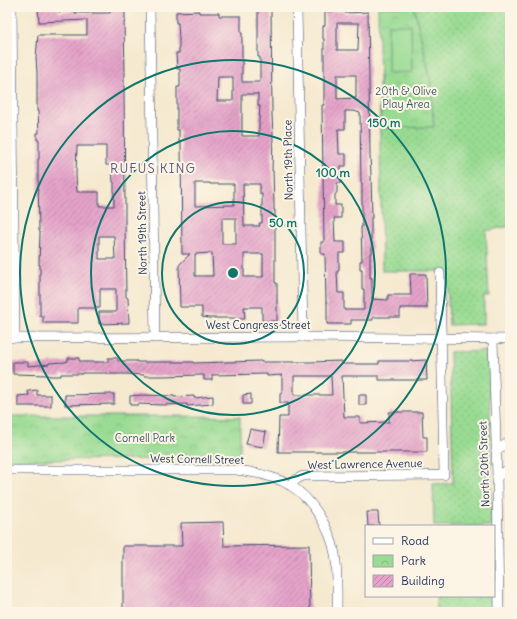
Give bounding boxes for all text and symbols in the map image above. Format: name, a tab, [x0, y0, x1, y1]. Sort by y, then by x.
park label: 20th & Olive Play Area	[375, 84, 437, 111]
text: 150 m	[368, 115, 401, 130]
street label: North 19th Place	[280, 119, 296, 201]
district label: RUFUS KING	[110, 160, 196, 177]
text: 100 m	[316, 165, 350, 180]
street label: North 19th Street	[134, 191, 150, 275]
text: 50 m	[269, 215, 298, 230]
centre of rings	[226, 266, 240, 280]
street label: West Congress Street	[206, 318, 311, 332]
street label: North 20th Street	[475, 420, 492, 507]
park label: Cornell Park	[115, 431, 176, 445]
street label: West Cornell Street	[150, 451, 244, 467]
street label: West Lawrence Avenue	[307, 456, 423, 472]
legend	[365, 525, 495, 597]
text: Road	[401, 533, 429, 548]
text: Park	[401, 553, 426, 568]
text: Building	[401, 573, 445, 588]

